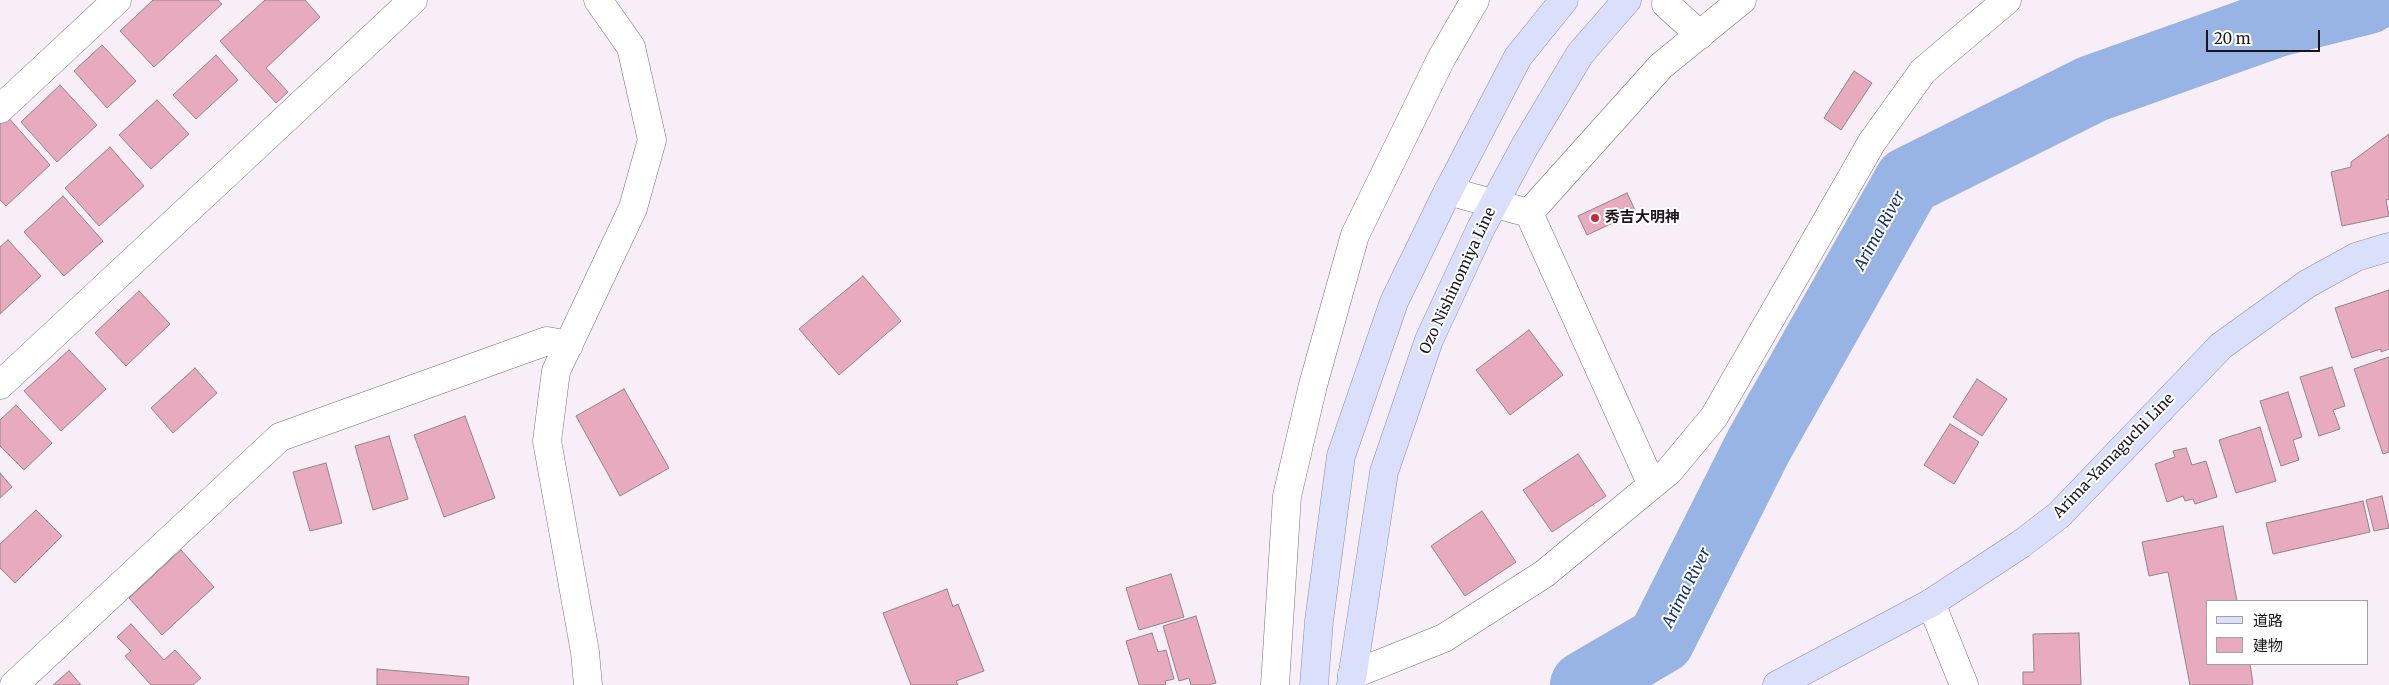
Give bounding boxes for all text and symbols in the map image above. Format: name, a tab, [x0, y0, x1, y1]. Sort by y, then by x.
scale bar	[2209, 20, 2323, 52]
text: 20 m	[2214, 29, 2251, 48]
water label: Arima River	[1851, 188, 1909, 274]
street label: Ozo Nishinomiya Line	[1416, 205, 1500, 357]
place label: 秀吉大明神	[1605, 209, 1680, 227]
marker: 秀吉大明神	[1589, 212, 1601, 224]
street label: Arima-Yamaguchi Line	[2050, 390, 2178, 522]
water label: Arima River	[1659, 545, 1715, 631]
legend	[2206, 600, 2369, 665]
text: 道路	[2253, 611, 2283, 630]
text: 建物	[2253, 636, 2283, 655]

